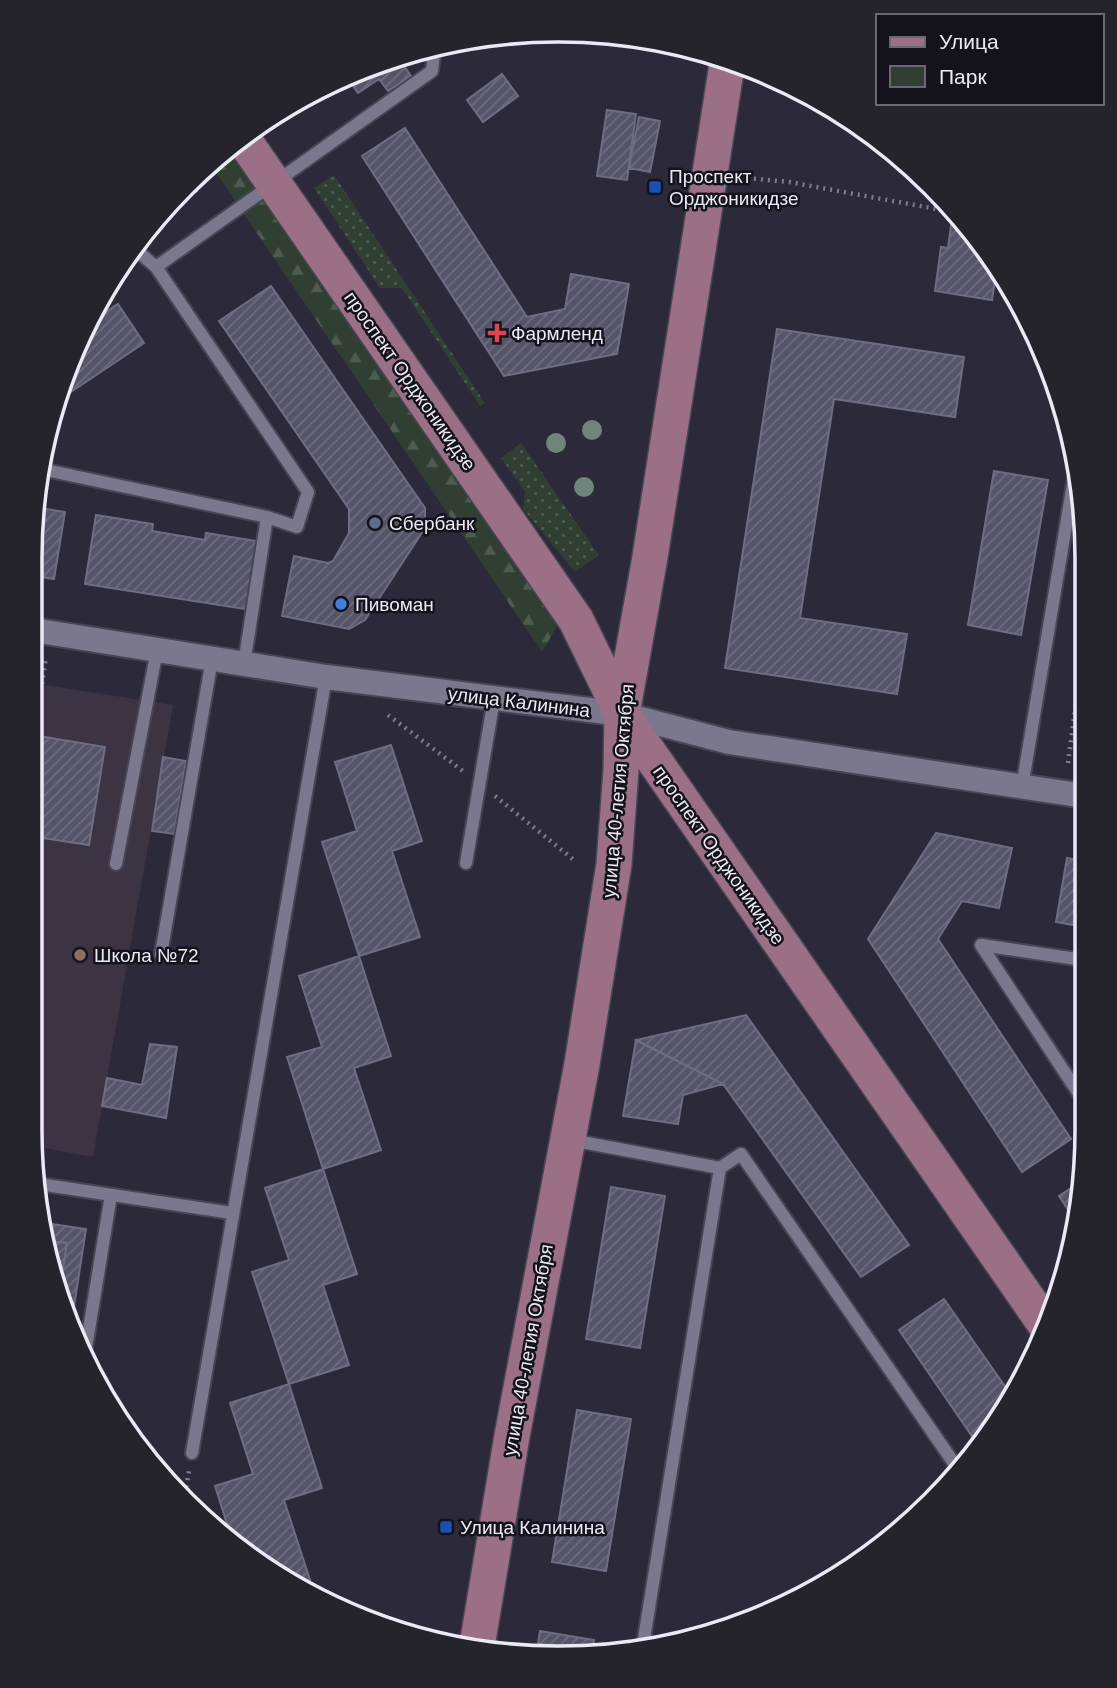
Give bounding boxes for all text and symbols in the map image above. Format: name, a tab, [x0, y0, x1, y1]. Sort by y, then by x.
legend	[876, 14, 1103, 105]
text: Улица	[939, 30, 999, 53]
text: Парк	[939, 65, 987, 88]
place label: Проспект Орджоникидзе	[669, 166, 798, 209]
marker: Проспект Орджоникидзе	[647, 179, 663, 195]
street label: проспект Орджоникидзе	[340, 287, 480, 475]
place label: Фармленд	[511, 323, 603, 344]
marker: Фармленд	[489, 325, 505, 341]
place label: Сбербанк	[389, 513, 475, 534]
marker: Сбербанк	[367, 515, 383, 531]
place label: Пивоман	[355, 594, 434, 615]
marker: Пивоман	[333, 596, 349, 612]
street label: улица Калинина	[447, 683, 592, 721]
street label: улица 40-летия Октября	[598, 683, 638, 899]
street label: проспект Орджоникидзе	[649, 761, 789, 949]
place label: Школа №72	[94, 945, 199, 966]
marker: Школа №72	[72, 947, 88, 963]
street label: улица 40-летия Октября	[499, 1242, 557, 1458]
place label: Улица Калинина	[460, 1517, 605, 1538]
marker: Улица Калинина	[438, 1519, 454, 1535]

